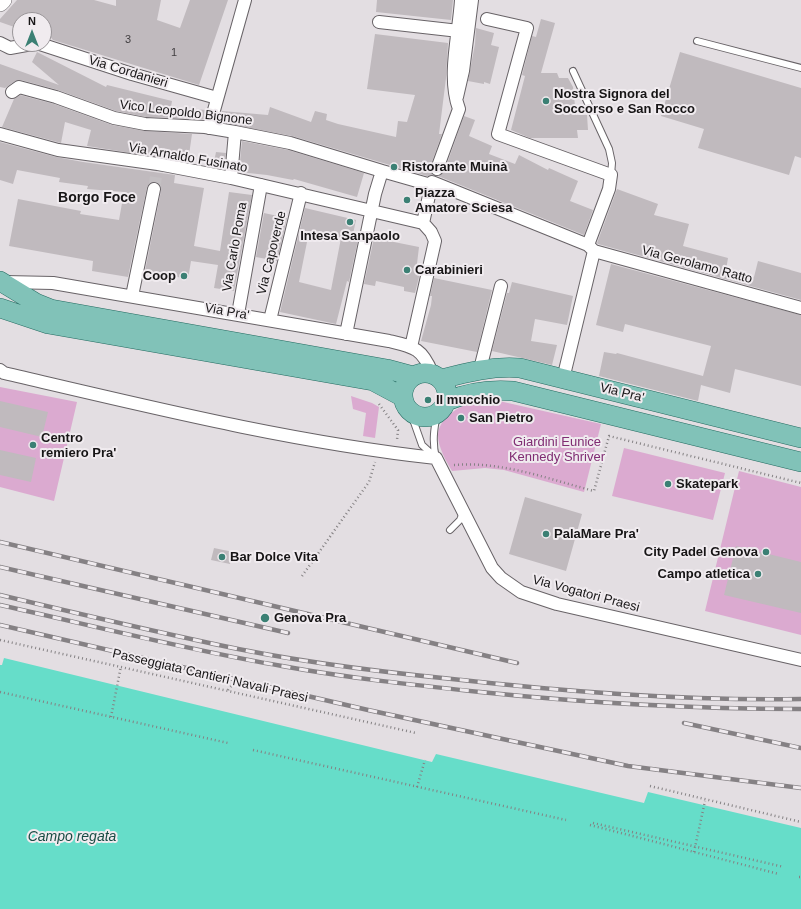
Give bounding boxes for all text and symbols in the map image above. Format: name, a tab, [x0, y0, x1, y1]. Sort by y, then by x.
north arrow	[12, 12, 52, 52]
text: N	[28, 15, 36, 27]
house number: 3	[125, 33, 131, 47]
house number: 1	[171, 46, 177, 60]
street label: Via Cordanieri	[86, 53, 170, 91]
place label: Nostra Signora del Soccorso e San Rocco	[554, 86, 695, 117]
marker: Nostra Signora del Soccorso e San Rocco	[541, 96, 551, 106]
street label: Vico Leopoldo Bignone	[119, 97, 253, 129]
street label: Via Arnaldo Fusinato	[127, 140, 249, 176]
place label: Ristorante Muinà	[402, 159, 507, 175]
marker: Ristorante Muinà	[389, 162, 399, 172]
place label: Piazza Amatore Sciesa	[415, 185, 513, 216]
district label: Borgo Foce	[58, 190, 136, 206]
marker: Piazza Amatore Sciesa	[402, 195, 412, 205]
street label: Via Carlo Poma	[219, 201, 251, 293]
street label: Via Capoverde	[254, 210, 290, 296]
marker: Intesa Sanpaolo	[345, 217, 355, 227]
place label: Intesa Sanpaolo	[300, 228, 400, 244]
street label: Via Gerolamo Ratto	[640, 243, 754, 287]
place label: Carabinieri	[415, 262, 483, 278]
marker: Carabinieri	[402, 265, 412, 275]
place label: Coop	[143, 268, 176, 284]
marker: Coop	[179, 271, 189, 281]
street label: Via Pra'	[204, 300, 250, 324]
street label: Via Pra'	[598, 380, 646, 406]
place label: Il mucchio	[436, 392, 500, 408]
marker: Il mucchio	[423, 395, 433, 405]
place label: San Pietro	[469, 410, 533, 426]
marker: San Pietro	[456, 413, 466, 423]
place label: Centro remiero Pra'	[41, 430, 116, 461]
park label: Giardini Eunice Kennedy Shriver	[509, 434, 605, 465]
marker: Centro remiero Pra'	[28, 440, 38, 450]
place label: Skatepark	[676, 476, 738, 492]
marker: Skatepark	[663, 479, 673, 489]
place label: PalaMare Pra'	[554, 526, 639, 542]
marker: PalaMare Pra'	[541, 529, 551, 539]
place label: City Padel Genova	[644, 544, 758, 560]
marker: City Padel Genova	[761, 547, 771, 557]
place label: Bar Dolce Vita	[230, 549, 318, 565]
marker: Bar Dolce Vita	[217, 552, 227, 562]
place label: Campo atletica	[658, 566, 750, 582]
marker: Campo atletica	[753, 569, 763, 579]
street label: Via Vogatori Praesi	[531, 572, 641, 616]
place label: Genova Pra	[274, 610, 346, 626]
marker: Genova Pra	[259, 612, 271, 624]
street label: Passeggiata Cantieri Navali Praesi	[111, 646, 309, 706]
water label: Campo regata	[28, 829, 116, 845]

